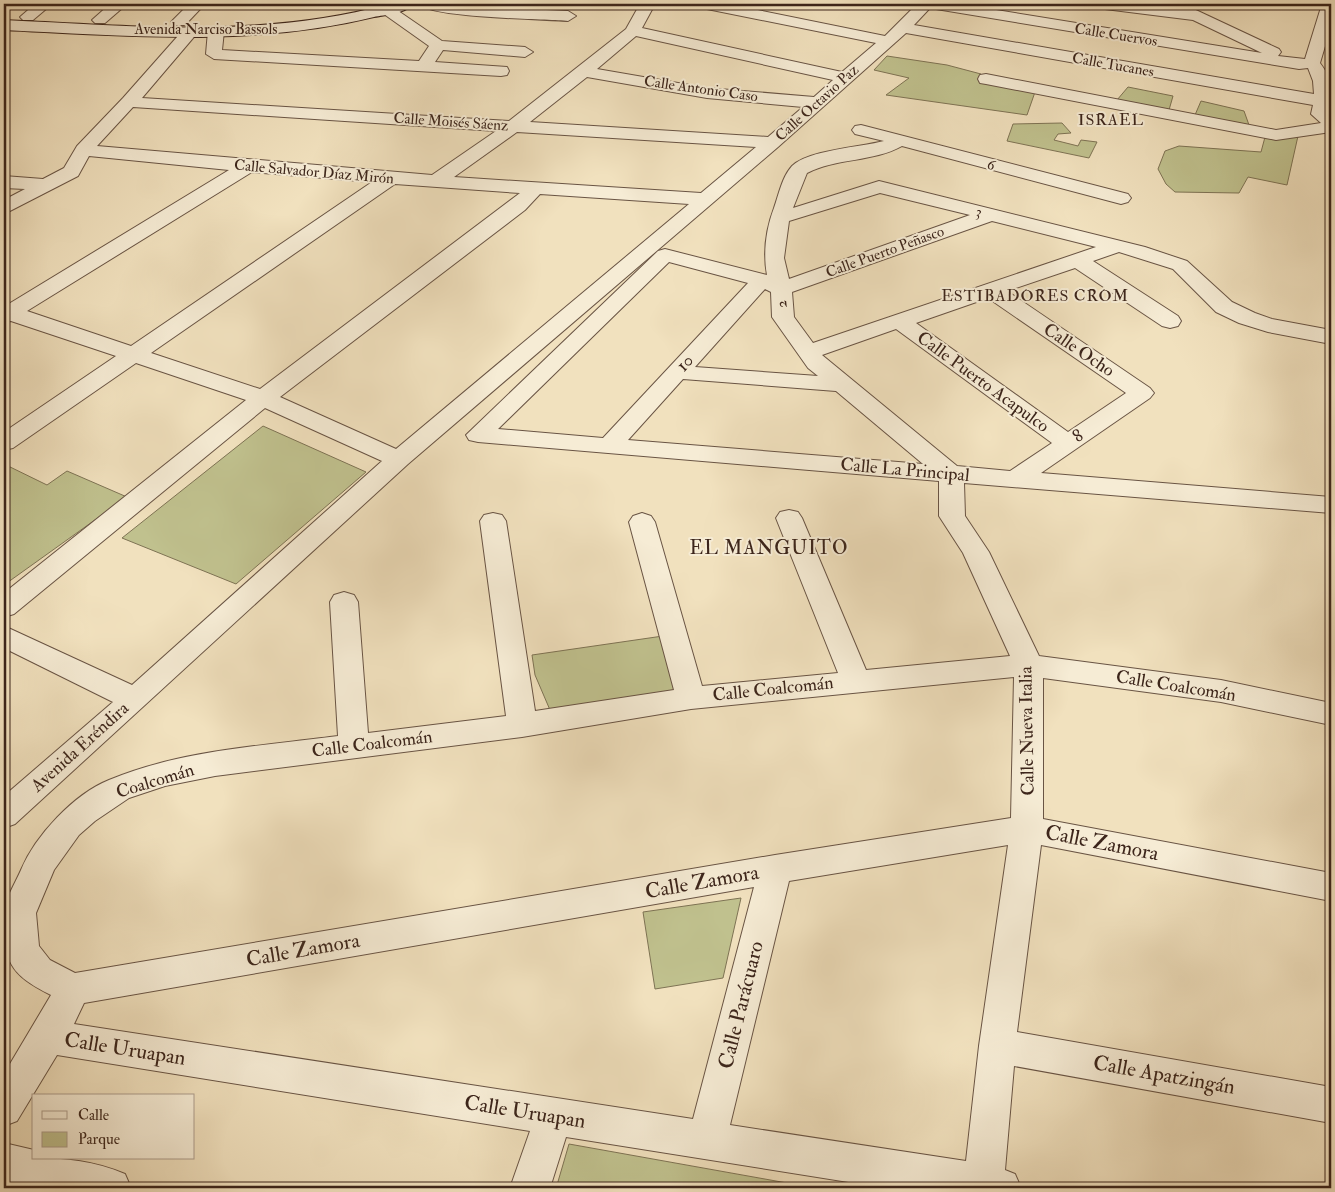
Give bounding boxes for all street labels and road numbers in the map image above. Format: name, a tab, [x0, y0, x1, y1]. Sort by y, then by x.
street label: Calle Cuervos	[1073, 19, 1159, 51]
street label: Avenida Narciso Bassols	[134, 20, 277, 39]
street label: Calle Tucanes	[1071, 48, 1155, 82]
street label: Calle Octavio Paz	[771, 61, 863, 145]
street label: Calle Antonio Caso	[643, 72, 759, 106]
street label: Calle Moisés Sáenz	[393, 109, 509, 135]
street label: 6	[985, 155, 998, 175]
street label: Calle Salvador Díaz Mirón	[233, 156, 395, 188]
street label: 3	[974, 202, 984, 222]
street label: Calle Puerto Peñasco	[823, 222, 947, 282]
street label: 2	[772, 299, 792, 309]
street label: Calle Ocho	[1039, 318, 1119, 382]
street label: Calle Puerto Acapulco	[912, 326, 1054, 438]
street label: 10	[671, 349, 699, 377]
street label: 8	[1068, 424, 1088, 448]
street label: Calle La Principal	[840, 453, 971, 487]
street label: Calle Coalcomán	[1114, 665, 1238, 707]
street label: Calle Nueva Italia	[1014, 666, 1040, 796]
street label: Calle Coalcomán	[711, 671, 835, 707]
street label: Avenida Eréndira	[25, 696, 134, 798]
street label: Calle Coalcomán	[310, 725, 434, 763]
street label: Coalcomán	[113, 758, 197, 804]
street label: Calle Zamora	[1043, 819, 1161, 867]
street label: Calle Zamora	[643, 859, 761, 905]
street label: Calle Zamora	[244, 927, 362, 973]
street label: Calle Parácuaro	[712, 938, 770, 1072]
street label: Calle Uruapan	[62, 1026, 188, 1072]
street label: Calle Apatzingán	[1091, 1049, 1237, 1101]
street label: Calle Uruapan	[462, 1089, 588, 1135]

